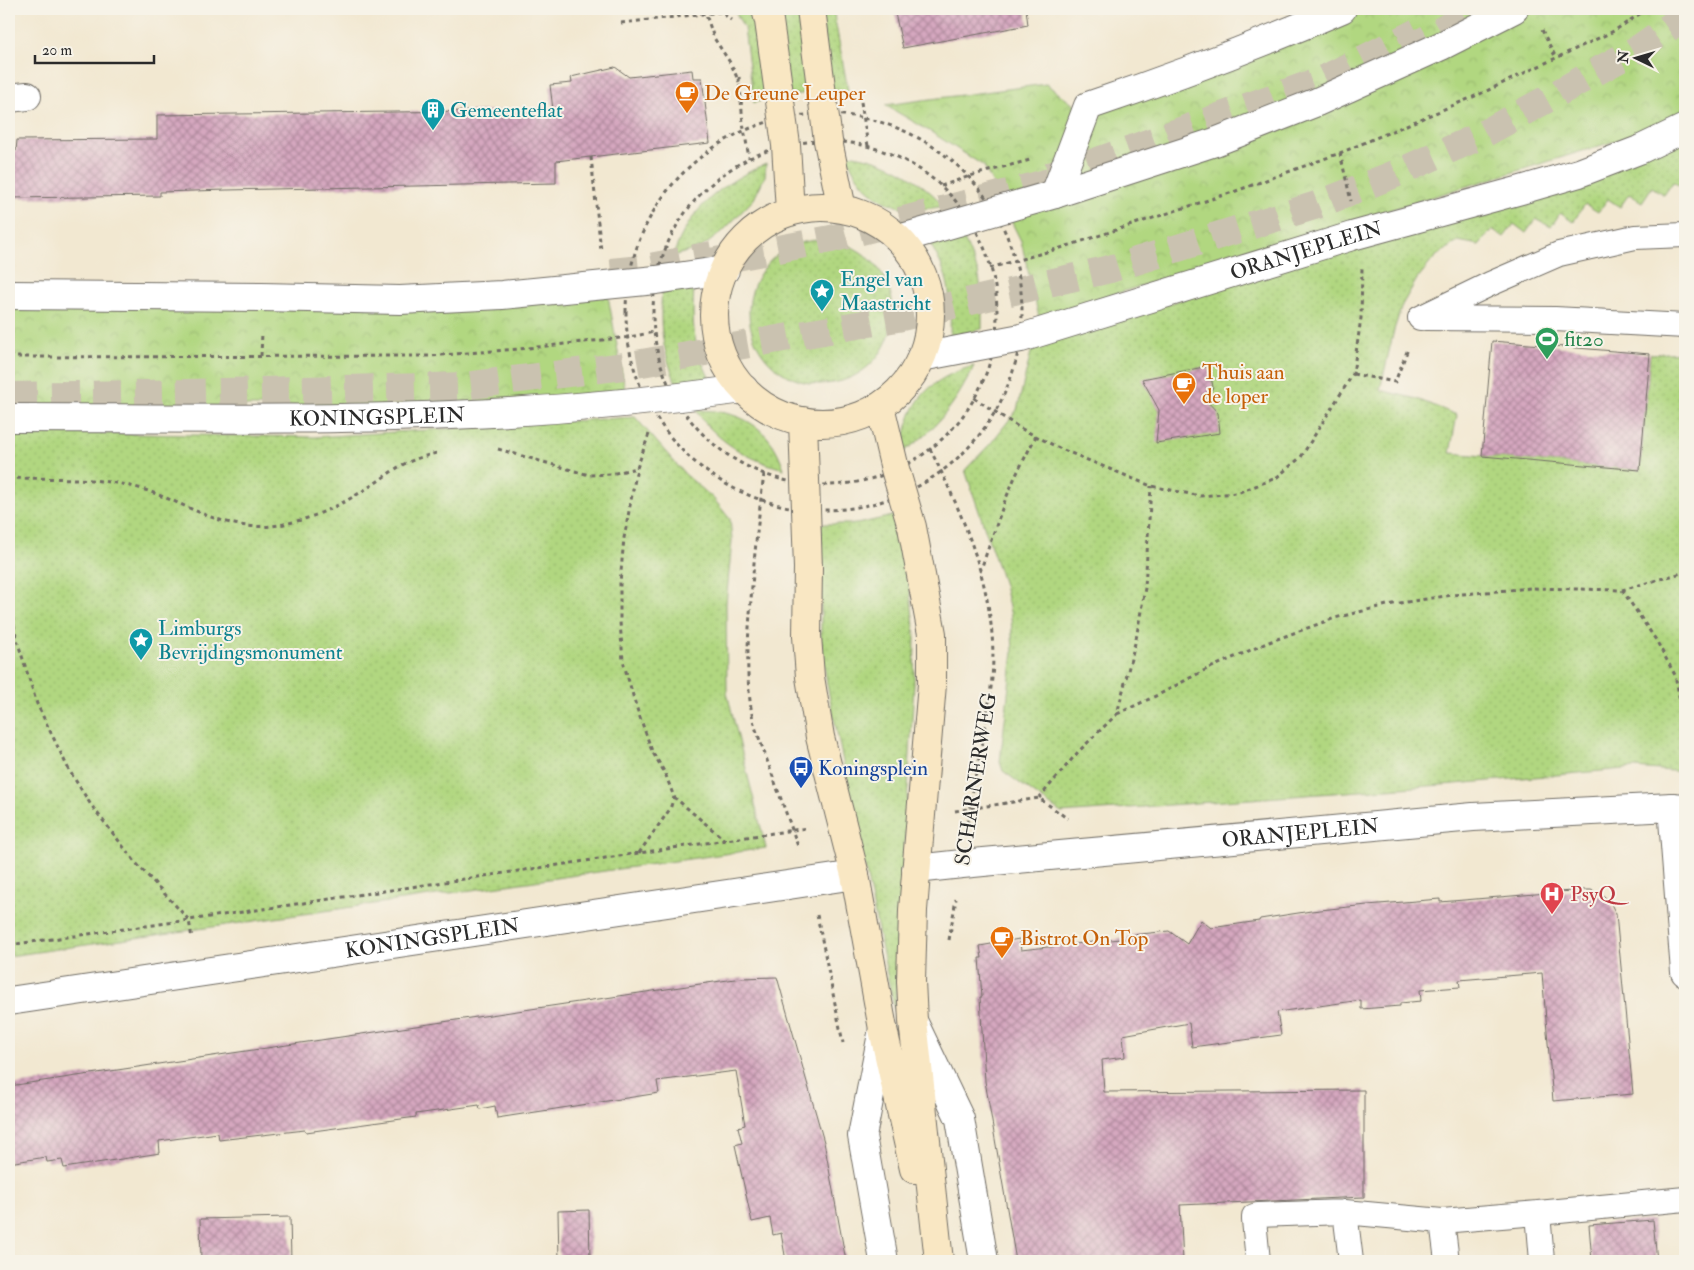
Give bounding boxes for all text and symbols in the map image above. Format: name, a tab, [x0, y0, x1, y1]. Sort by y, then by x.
scale bar	[35, 32, 154, 64]
north arrow	[1612, 32, 1662, 82]
text: 20 m	[42, 41, 72, 60]
text: N	[1614, 49, 1633, 65]
cafe icon: De Greune Leuper	[674, 80, 700, 114]
place label: De Greune Leuper	[704, 80, 866, 107]
building icon: Gemeenteflat	[420, 97, 446, 131]
place label: Gemeenteflat	[450, 97, 563, 124]
street label: ORANJEPLEIN	[1227, 215, 1385, 286]
place label: Engel van Maastricht	[840, 266, 931, 317]
place icon: Engel van Maastricht	[809, 278, 835, 312]
sports icon: fit20	[1534, 326, 1560, 360]
place label: fit20	[1564, 326, 1604, 353]
place label: Thuis aan de loper	[1202, 359, 1285, 410]
cafe icon: Thuis aan de loper	[1171, 371, 1197, 405]
street label: KONINGSPLEIN	[289, 401, 466, 432]
place label: Limburgs Bevrijdingsmonument	[158, 615, 343, 666]
place icon: Limburgs Bevrijdingsmonument	[128, 627, 154, 661]
street label: SCHARNERWEG	[949, 691, 1003, 867]
bus stop icon: Koningsplein	[788, 755, 814, 789]
place label: Koningsplein	[818, 755, 928, 782]
street label: ORANJEPLEIN	[1221, 812, 1380, 854]
hospital icon: PsyQ	[1539, 881, 1565, 915]
place label: PsyQ	[1570, 881, 1629, 908]
street label: KONINGSPLEIN	[343, 912, 521, 964]
cafe icon: Bistrot On Top	[989, 925, 1015, 959]
place label: Bistrot On Top	[1020, 925, 1148, 952]

